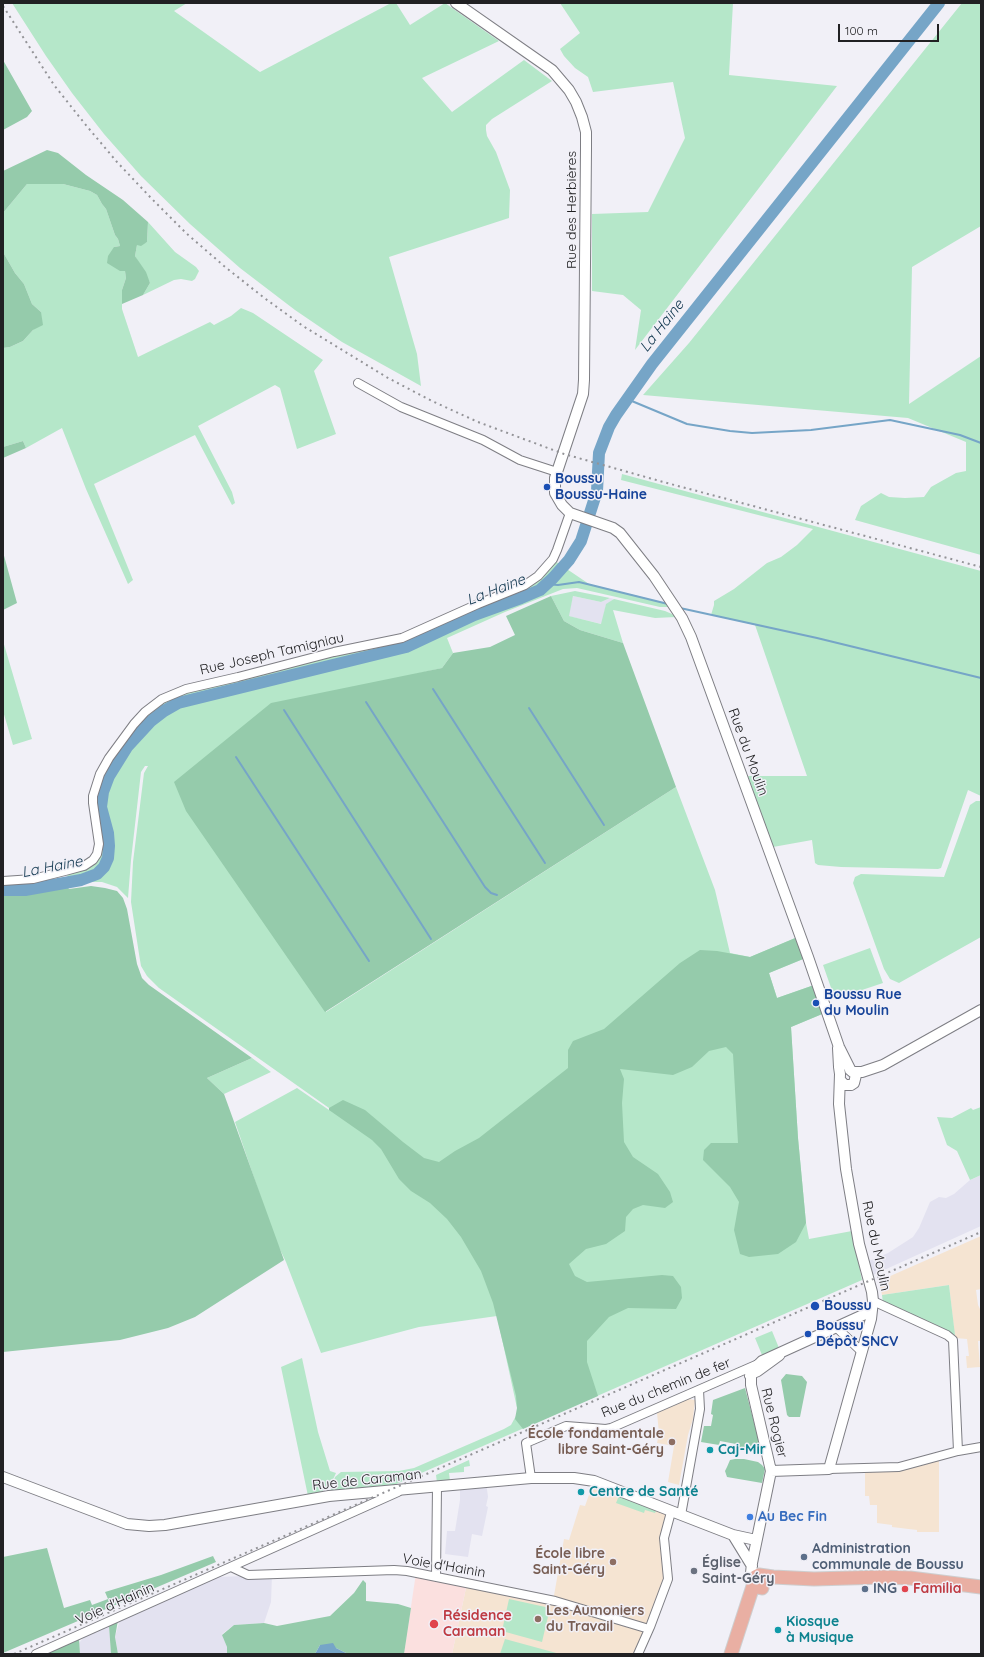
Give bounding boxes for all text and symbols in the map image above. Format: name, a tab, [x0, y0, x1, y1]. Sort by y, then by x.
scale bar	[840, 16, 941, 42]
text: 100 m	[845, 23, 878, 38]
street label: Rue des Herbières	[564, 151, 580, 269]
water label: La Haine	[636, 296, 688, 356]
place label: Boussu Boussu-Haine	[555, 471, 647, 504]
marker: Boussu Boussu-Haine	[542, 482, 552, 492]
water label: La Haine	[464, 571, 528, 609]
street label: Rue Joseph Tamigniau	[198, 629, 346, 679]
street label: Rue du Moulin	[724, 706, 772, 798]
water label: La Haine	[20, 852, 84, 882]
place label: Boussu Rue du Moulin	[824, 987, 902, 1020]
marker: Boussu Rue du Moulin	[811, 998, 821, 1008]
street label: Rue du Moulin	[858, 1199, 894, 1293]
place label: Boussu	[824, 1298, 872, 1314]
marker: Boussu	[809, 1300, 821, 1312]
place label: Boussu Dépôt SNCV	[816, 1318, 898, 1350]
marker: Boussu Dépôt SNCV	[803, 1329, 813, 1339]
street label: Rue du chemin de fer	[599, 1354, 733, 1422]
street label: Rue Rogier	[757, 1386, 791, 1460]
place label: École fondamentale libre Saint-Géry	[528, 1426, 664, 1458]
marker: École fondamentale libre Saint-Géry	[667, 1437, 677, 1447]
place label: Caj-Mir	[718, 1442, 766, 1458]
marker: Caj-Mir	[705, 1445, 715, 1455]
street label: Rue de Caraman	[312, 1466, 422, 1494]
place label: Centre de Santé	[589, 1484, 698, 1500]
marker: Centre de Santé	[576, 1487, 586, 1497]
place label: Au Bec Fin	[758, 1509, 827, 1525]
marker: Au Bec Fin	[745, 1512, 755, 1522]
place label: Administration communale de Boussu	[812, 1541, 964, 1574]
place label: École libre Saint-Géry	[533, 1546, 605, 1578]
street label: Voie d'Hainin	[401, 1550, 487, 1582]
marker: Administration communale de Boussu	[799, 1552, 809, 1562]
place label: Église Saint-Géry	[702, 1555, 774, 1588]
marker: École libre Saint-Géry	[608, 1557, 618, 1567]
marker: Église Saint-Géry	[689, 1566, 699, 1576]
street label: Voie d'Hainin	[73, 1579, 157, 1629]
place label: ING	[873, 1581, 897, 1597]
place label: Familia	[913, 1581, 961, 1597]
marker: ING	[860, 1584, 870, 1594]
marker: Familia	[900, 1584, 910, 1594]
place label: Les Aumoniers du Travail	[546, 1603, 644, 1636]
place label: Résidence Caraman	[443, 1608, 512, 1640]
marker: Les Aumoniers du Travail	[533, 1614, 543, 1624]
place label: Kiosque à Musique	[786, 1614, 854, 1646]
marker: Résidence Caraman	[428, 1618, 440, 1630]
marker: Kiosque à Musique	[773, 1625, 783, 1635]

